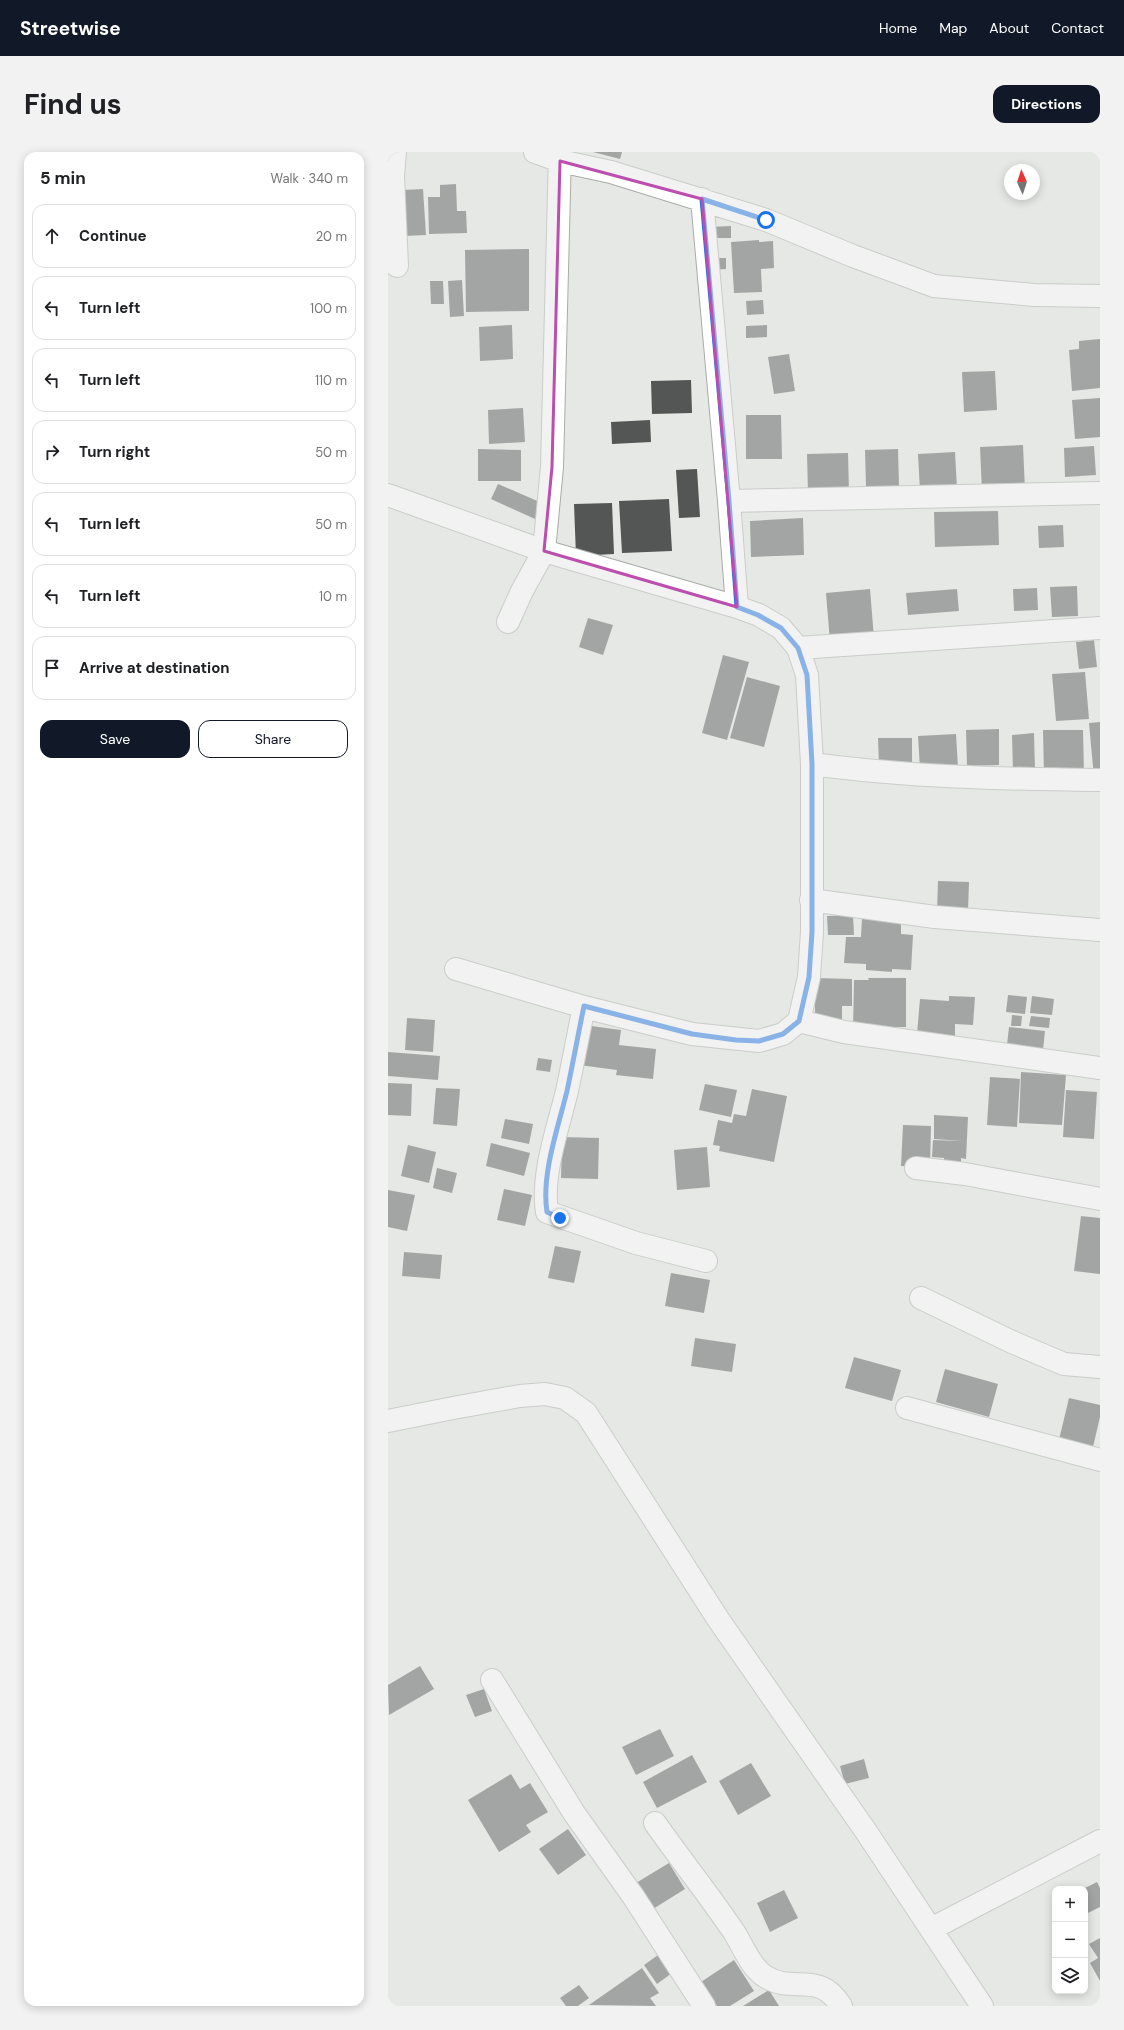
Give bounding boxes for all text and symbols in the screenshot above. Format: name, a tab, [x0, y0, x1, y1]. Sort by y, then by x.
text: Streetwise	[20, 16, 121, 41]
text: Home	[879, 19, 917, 37]
text: Map	[939, 19, 967, 37]
text: About	[989, 19, 1029, 37]
text: Contact	[1051, 19, 1104, 37]
button: Directions	[993, 85, 1100, 123]
text: Find us	[24, 86, 122, 123]
north arrow	[1004, 164, 1040, 200]
text: 5 min	[40, 167, 86, 189]
text: Walk · 340 m	[271, 170, 348, 187]
route start	[757, 211, 775, 229]
icon: ahead	[41, 225, 63, 247]
text: Continue	[79, 226, 147, 246]
text: 20 m	[316, 228, 347, 245]
icon: left	[41, 297, 63, 319]
text: Turn left	[79, 298, 140, 318]
text: 100 m	[310, 300, 347, 317]
icon: left	[41, 369, 63, 391]
text: Turn left	[79, 370, 140, 390]
text: 110 m	[315, 372, 347, 389]
icon: right	[41, 441, 63, 463]
text: Turn right	[79, 442, 150, 462]
text: 50 m	[315, 444, 347, 461]
icon: left	[41, 513, 63, 535]
text: Turn left	[79, 514, 140, 534]
text: 50 m	[315, 516, 347, 533]
icon: left	[41, 585, 63, 607]
text: Turn left	[79, 586, 140, 606]
text: 10 m	[319, 588, 347, 605]
icon: arrive	[41, 657, 63, 679]
text: Arrive at destination	[79, 658, 230, 678]
button: Save	[40, 720, 190, 758]
button: Share	[198, 720, 348, 758]
route end	[551, 1209, 569, 1227]
map controls	[1052, 1886, 1088, 1994]
button: +	[1052, 1886, 1088, 1922]
button: −	[1052, 1922, 1088, 1958]
button: layers	[1052, 1958, 1088, 1994]

